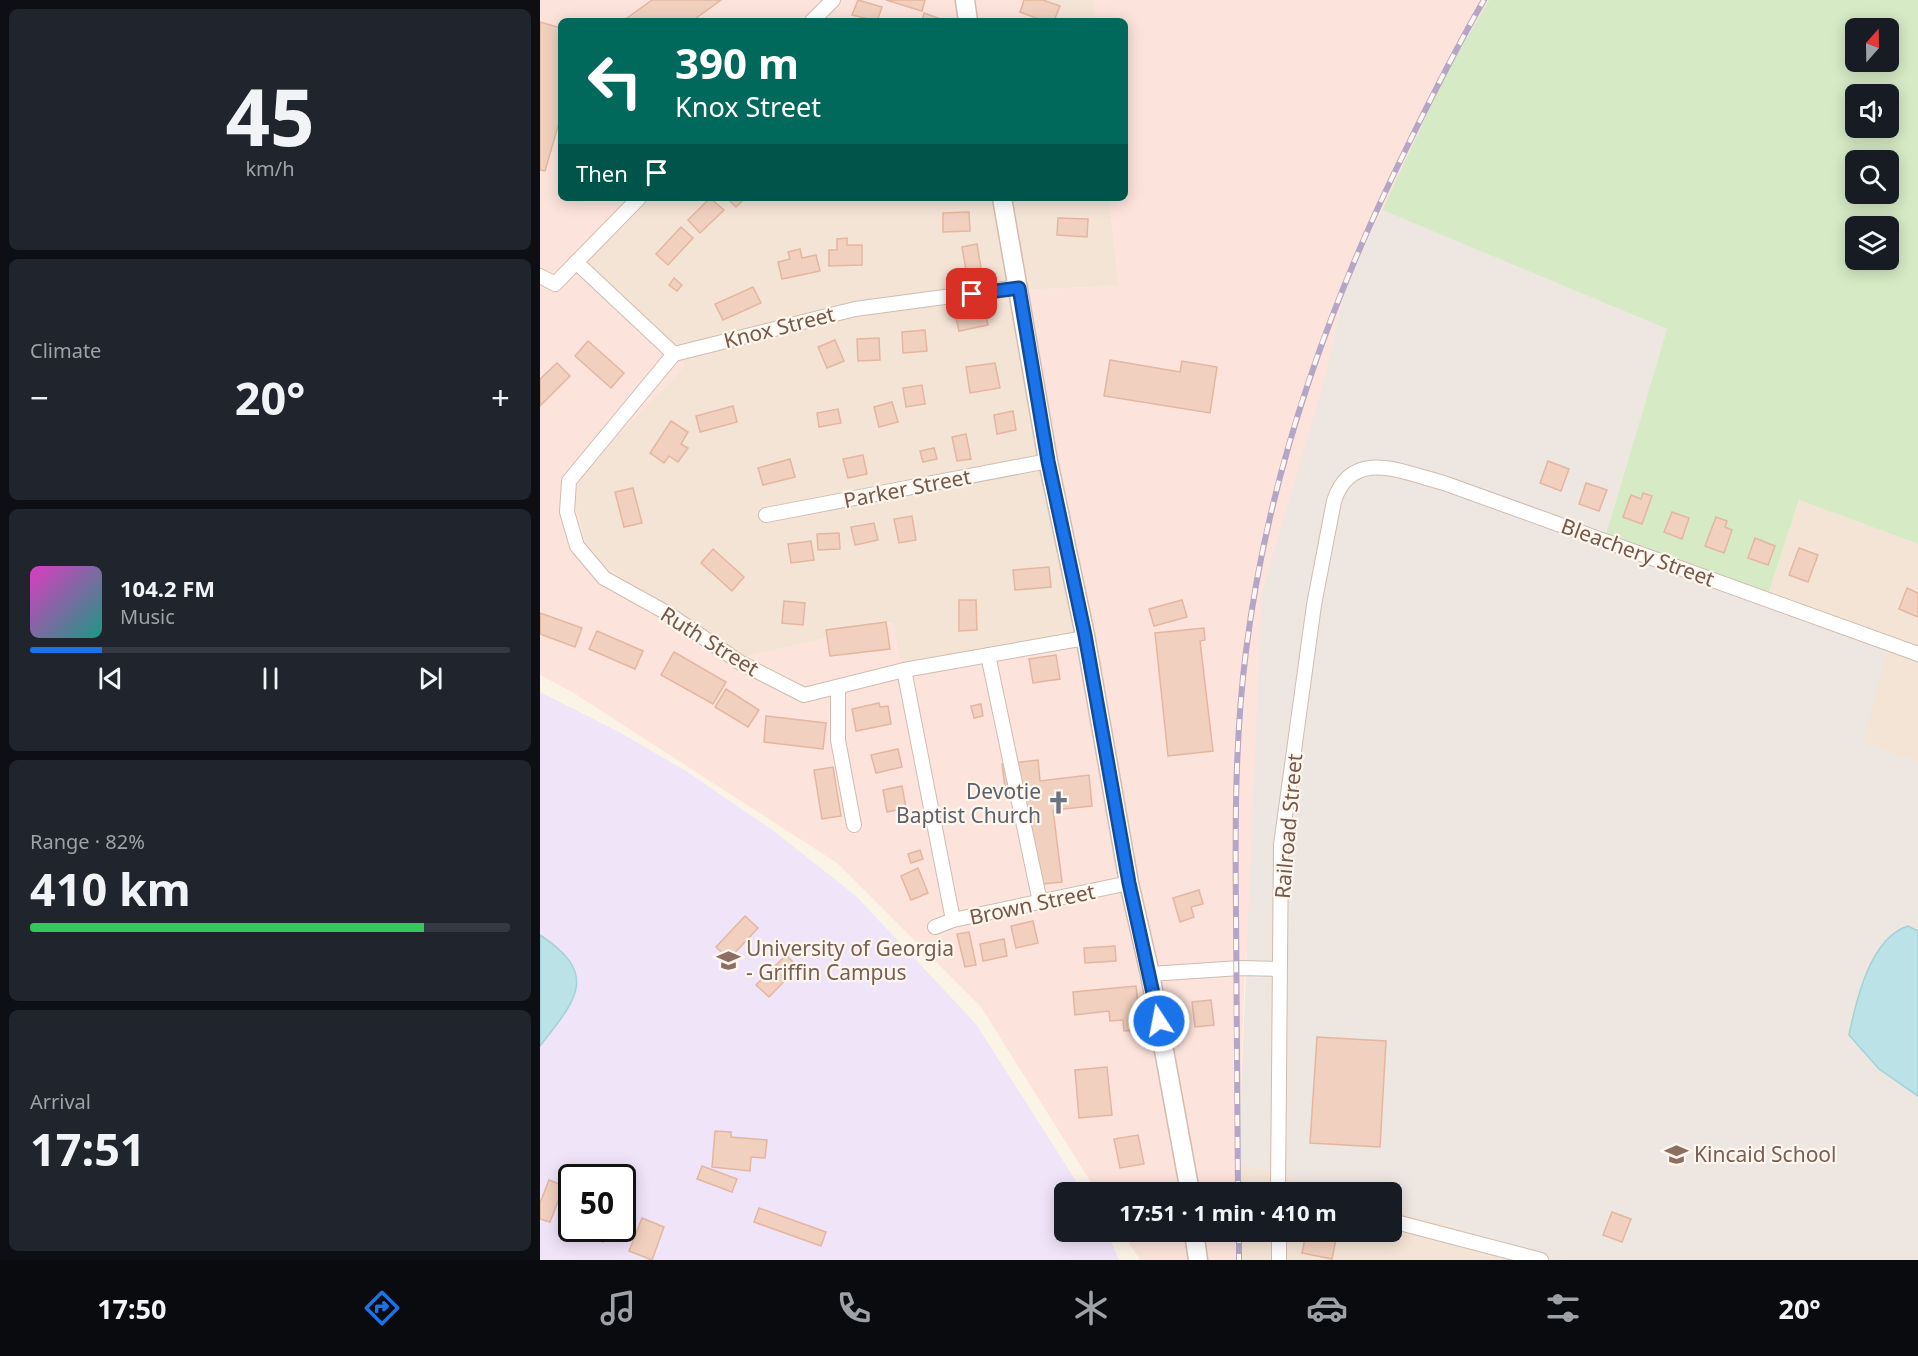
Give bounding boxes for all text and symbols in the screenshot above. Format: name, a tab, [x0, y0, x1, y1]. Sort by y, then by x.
north arrow	[1845, 18, 1899, 72]
map controls	[1845, 18, 1899, 270]
text: 390 m	[675, 34, 799, 91]
icon: left	[576, 42, 654, 120]
text: 45	[225, 63, 315, 169]
button: sound	[1845, 84, 1899, 138]
text: Knox Street	[675, 88, 821, 125]
button: search	[1845, 150, 1899, 204]
text: km/h	[245, 155, 295, 182]
icon: arrive	[640, 156, 673, 189]
text: Then	[576, 158, 628, 188]
button: layers	[1845, 216, 1899, 270]
pin	[946, 268, 997, 319]
icon: arrive	[955, 277, 988, 310]
street label: Knox Street	[721, 300, 838, 354]
text: Climate	[30, 337, 101, 364]
text: 20°	[235, 367, 305, 428]
text: −	[30, 375, 49, 420]
text: +	[491, 375, 510, 420]
street label: Parker Street	[841, 462, 973, 514]
street label: Bleachery Street	[1558, 511, 1719, 593]
text: 104.2 FM	[120, 573, 215, 603]
street label: Ruth Street	[656, 600, 765, 682]
text: Music	[120, 603, 175, 630]
icon: previous	[94, 662, 127, 695]
icon: pause	[254, 662, 287, 695]
icon: next	[414, 662, 447, 695]
street label: Railroad Street	[1268, 752, 1308, 900]
place label: Devotie Baptist Church	[896, 777, 1041, 829]
church icon: Devotie Baptist Church	[1046, 790, 1072, 816]
text: Range · 82%	[30, 828, 145, 855]
text: 410 km	[30, 858, 191, 919]
street label: Brown Street	[967, 877, 1098, 931]
place label: University of Georgia - Griffin Campus	[746, 934, 954, 986]
school or university icon: University of Georgia - Griffin Campus	[715, 947, 741, 973]
position arrow	[1127, 989, 1191, 1053]
text: Arrival	[30, 1088, 91, 1115]
text: 17:51	[30, 1118, 146, 1179]
place label: Kincaid School	[1694, 1140, 1836, 1168]
school or university icon: Kincaid School	[1663, 1141, 1689, 1167]
speed limit sign: 50	[558, 1164, 636, 1242]
text: 17:51 · 1 min · 410 m	[1119, 1197, 1337, 1227]
icon: directions	[361, 1287, 403, 1329]
icon: music	[597, 1287, 639, 1329]
icon: phone	[833, 1287, 875, 1329]
icon: climate	[1070, 1287, 1112, 1329]
icon: car	[1306, 1287, 1348, 1329]
icon: filters	[1542, 1287, 1584, 1329]
text: 17:50	[97, 1290, 167, 1327]
text: 20°	[1778, 1290, 1821, 1327]

